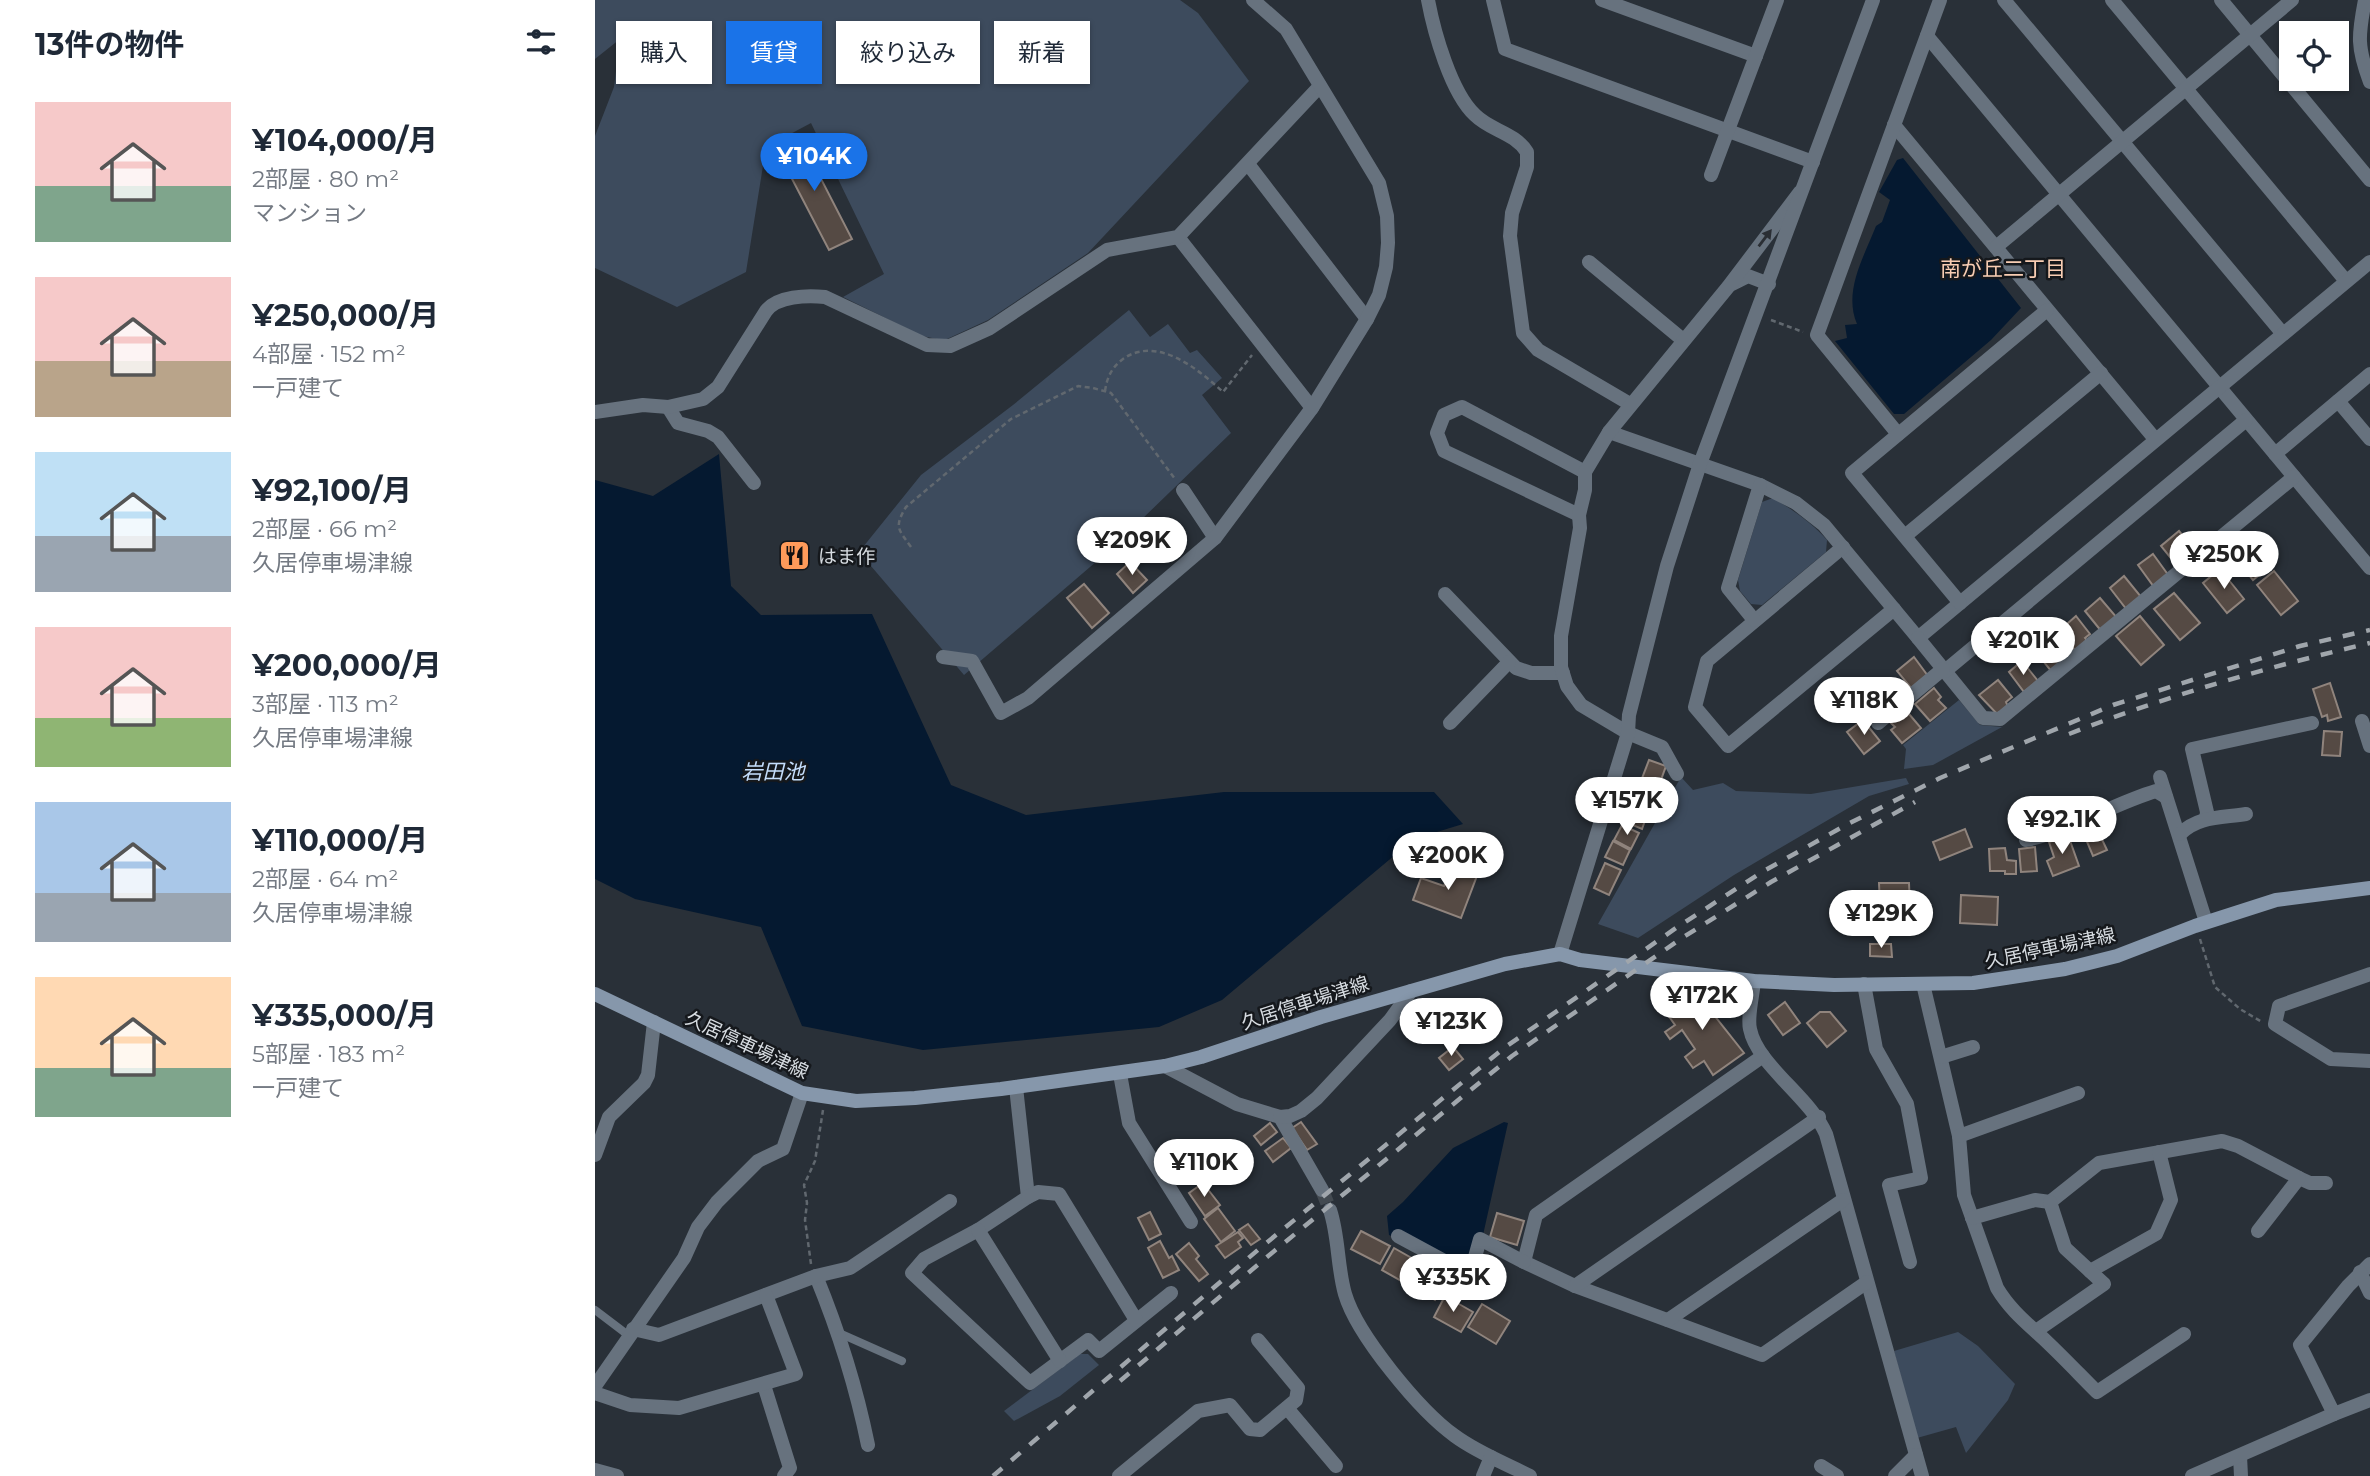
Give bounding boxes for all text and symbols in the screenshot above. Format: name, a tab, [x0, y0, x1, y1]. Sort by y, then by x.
chip: 購入	[616, 21, 712, 84]
chip: 賃貸	[726, 21, 822, 84]
chip: 絞り込み	[836, 21, 980, 84]
chip: 新着	[994, 21, 1090, 84]
map controls	[2279, 21, 2349, 91]
button: locate	[2279, 21, 2349, 91]
icon: filters	[522, 23, 560, 61]
text: 13件の物件	[35, 26, 185, 63]
text: ¥104,000/月	[252, 122, 438, 159]
icon: home	[91, 130, 175, 214]
pin: ¥104K	[765, 134, 863, 193]
text: ¥104K	[776, 142, 852, 170]
text: 2部屋 · 80 m²	[252, 165, 399, 193]
text: マンション	[252, 199, 367, 227]
one-way arrow	[1758, 229, 1773, 247]
district label: 南が丘二丁目	[1940, 256, 2066, 281]
text: ¥250,000/月	[252, 297, 439, 334]
icon: home	[91, 305, 175, 389]
text: 4部屋 · 152 m²	[252, 340, 406, 368]
text: 一戸建て	[252, 374, 344, 402]
text: ¥92,100/月	[252, 472, 412, 509]
icon: home	[91, 480, 175, 564]
text: 2部屋 · 66 m²	[252, 515, 397, 543]
pin: ¥209K	[1083, 518, 1181, 577]
text: ¥209K	[1093, 526, 1171, 554]
pin: ¥250K	[2175, 532, 2273, 591]
restaurant icon: はま作	[778, 539, 812, 573]
text: ¥250K	[2186, 540, 2262, 568]
place label: はま作	[818, 545, 875, 568]
text: 久居停車場津線	[252, 549, 413, 577]
pin: ¥201K	[1974, 618, 2072, 677]
text: ¥201K	[1987, 626, 2059, 654]
text: ¥200,000/月	[252, 647, 442, 684]
icon: home	[91, 655, 175, 739]
pin: ¥118K	[1815, 678, 1913, 737]
text: ¥118K	[1830, 686, 1898, 714]
text: 3部屋 · 113 m²	[252, 690, 399, 718]
text: 久居停車場津線	[252, 724, 413, 752]
water label: 岩田池	[742, 759, 806, 784]
pin: ¥157K	[1578, 778, 1676, 837]
text: ¥157K	[1591, 786, 1663, 814]
pin: ¥92.1K	[2005, 796, 2119, 856]
text: ¥92.1K	[2024, 805, 2100, 833]
text: ¥110,000/月	[252, 822, 428, 859]
icon: home	[91, 830, 175, 914]
pin: ¥200K	[1399, 832, 1497, 892]
text: ¥200K	[1409, 841, 1487, 869]
text: 2部屋 · 64 m²	[252, 865, 398, 893]
pin: ¥129K	[1832, 890, 1930, 950]
text: 久居停車場津線	[252, 899, 413, 927]
text: ¥129K	[1845, 899, 1917, 927]
street label: 久居停車場津線	[1983, 923, 2117, 973]
street label: 久居停車場津線	[1238, 972, 1372, 1034]
pin: ¥172K	[1653, 972, 1751, 1032]
text: ¥172K	[1666, 981, 1738, 1009]
text: ¥335,000/月	[252, 997, 437, 1034]
pin: ¥123K	[1402, 998, 1500, 1058]
icon: home	[91, 1005, 175, 1089]
street label: 久居停車場津線	[682, 1006, 812, 1084]
text: ¥123K	[1416, 1007, 1486, 1035]
text: 5部屋 · 183 m²	[252, 1040, 405, 1068]
text: 一戸建て	[252, 1074, 344, 1102]
pin: ¥110K	[1155, 1140, 1253, 1199]
text: ¥110K	[1170, 1148, 1238, 1176]
pin: ¥335K	[1404, 1254, 1502, 1314]
text: ¥335K	[1416, 1263, 1490, 1291]

